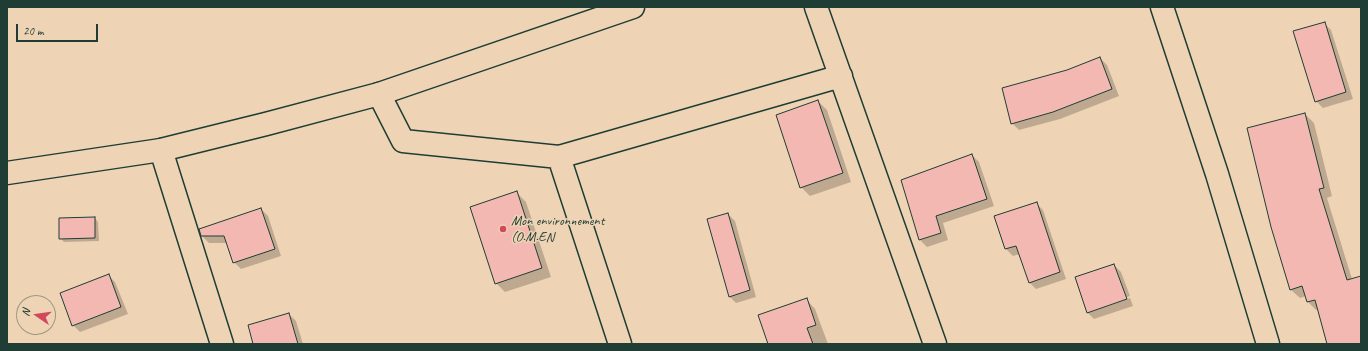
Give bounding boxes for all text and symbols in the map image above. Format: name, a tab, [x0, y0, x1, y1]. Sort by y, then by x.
scale bar	[18, 16, 100, 42]
text: 20 m	[23, 23, 43, 39]
place label: Mon environnement (O.M.EN	[511, 213, 604, 246]
marker: Mon environnement (O.M.EN	[498, 224, 508, 234]
north arrow	[16, 295, 56, 335]
text: N	[18, 308, 33, 317]

